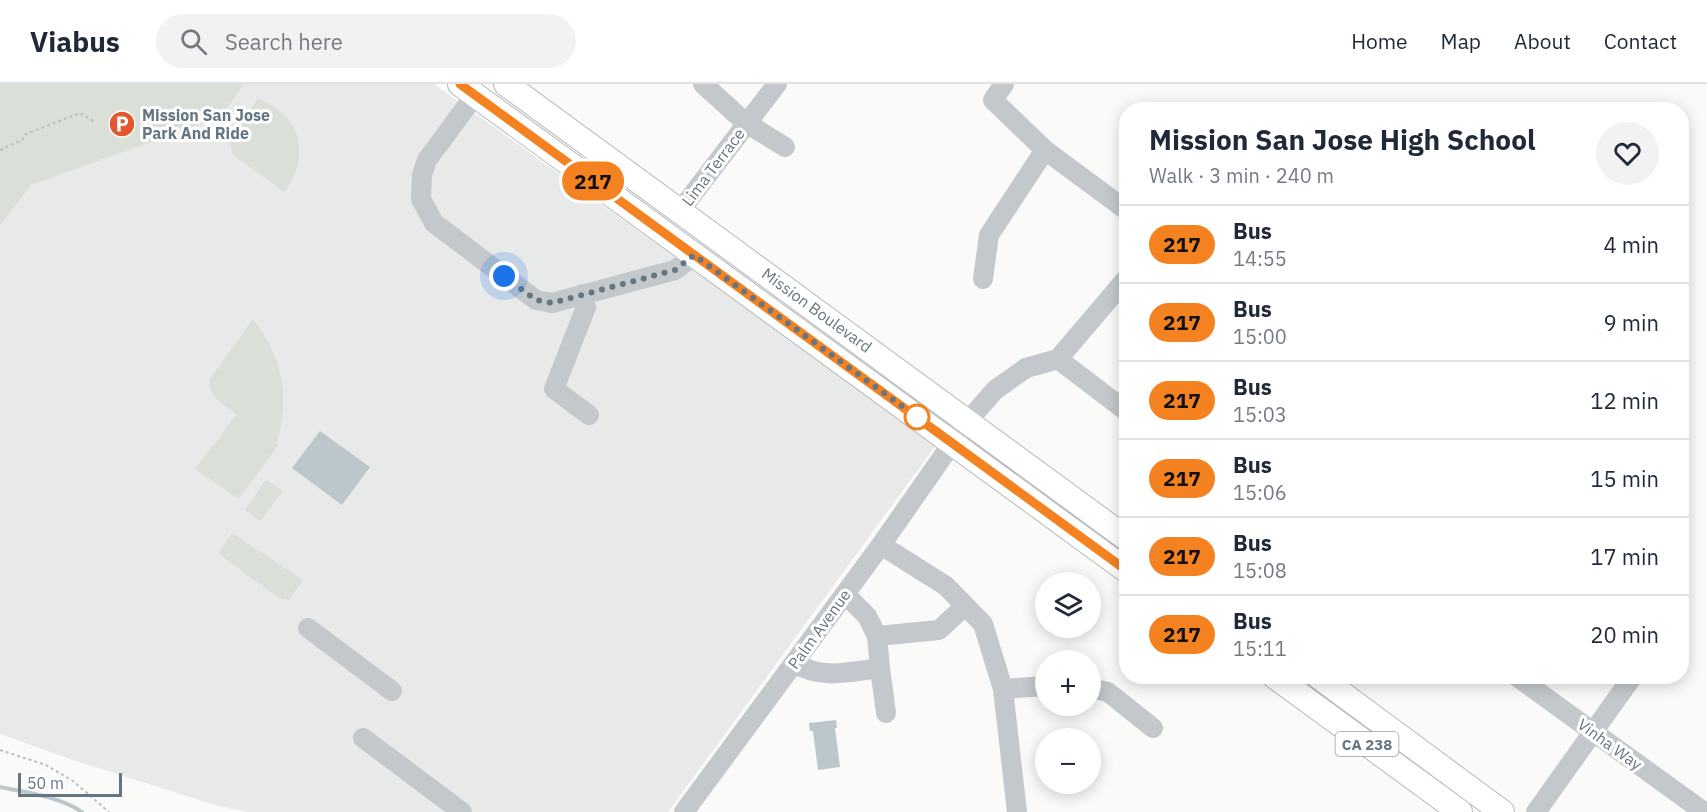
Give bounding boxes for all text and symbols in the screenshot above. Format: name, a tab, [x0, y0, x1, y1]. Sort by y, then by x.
search box	[156, 14, 576, 68]
text: Viabus	[30, 23, 120, 60]
icon: search	[177, 25, 210, 58]
text: Search here	[225, 27, 343, 56]
text: Home	[1351, 27, 1408, 55]
text: Map	[1441, 27, 1481, 55]
text: About	[1514, 27, 1571, 55]
text: Contact	[1604, 27, 1677, 55]
place label: Mission San Jose Park And Ride	[142, 105, 270, 143]
parking icon: Mission San Jose Park And Ride	[107, 109, 137, 139]
text: Mission San Jose High School	[1149, 121, 1535, 158]
button: heart	[1596, 122, 1659, 185]
street label: Lima Terrace	[677, 124, 749, 210]
line badge: 217	[558, 162, 628, 200]
text: Walk · 3 min · 240 m	[1149, 162, 1334, 189]
text: 217	[574, 167, 612, 195]
text: Bus	[1233, 216, 1272, 245]
text: 217	[1163, 230, 1201, 258]
text: 4 min	[1603, 230, 1659, 259]
text: 14:55	[1233, 245, 1287, 272]
your location	[489, 261, 519, 291]
street label: Mission Boulevard	[758, 263, 876, 357]
text: Bus	[1233, 294, 1272, 323]
text: 217	[1163, 308, 1201, 336]
text: 9 min	[1603, 308, 1659, 337]
text: 15:00	[1233, 323, 1287, 350]
text: Bus	[1233, 372, 1272, 401]
text: 217	[1163, 386, 1201, 414]
text: 12 min	[1590, 386, 1659, 415]
text: 15:03	[1233, 401, 1287, 428]
unlabelled marker	[904, 404, 930, 430]
text: Bus	[1233, 450, 1272, 479]
text: 217	[1163, 464, 1201, 492]
text: 15 min	[1590, 464, 1659, 493]
text: 15:06	[1233, 479, 1287, 506]
text: Bus	[1233, 528, 1272, 557]
text: 217	[1163, 542, 1201, 570]
text: 17 min	[1590, 542, 1659, 571]
text: 15:08	[1233, 557, 1287, 584]
map controls	[1035, 572, 1101, 794]
button: layers	[1035, 572, 1101, 638]
street label: Palm Avenue	[783, 585, 855, 673]
text: Bus	[1233, 606, 1272, 635]
text: 217	[1163, 620, 1201, 648]
text: 20 min	[1590, 620, 1659, 649]
text: 15:11	[1233, 635, 1287, 662]
button: +	[1035, 650, 1101, 716]
street label: Vinha Way	[1574, 714, 1646, 774]
button: −	[1035, 728, 1101, 794]
road number: CA 238	[1336, 732, 1398, 756]
scale bar	[18, 770, 122, 798]
text: 50 m	[27, 773, 64, 793]

